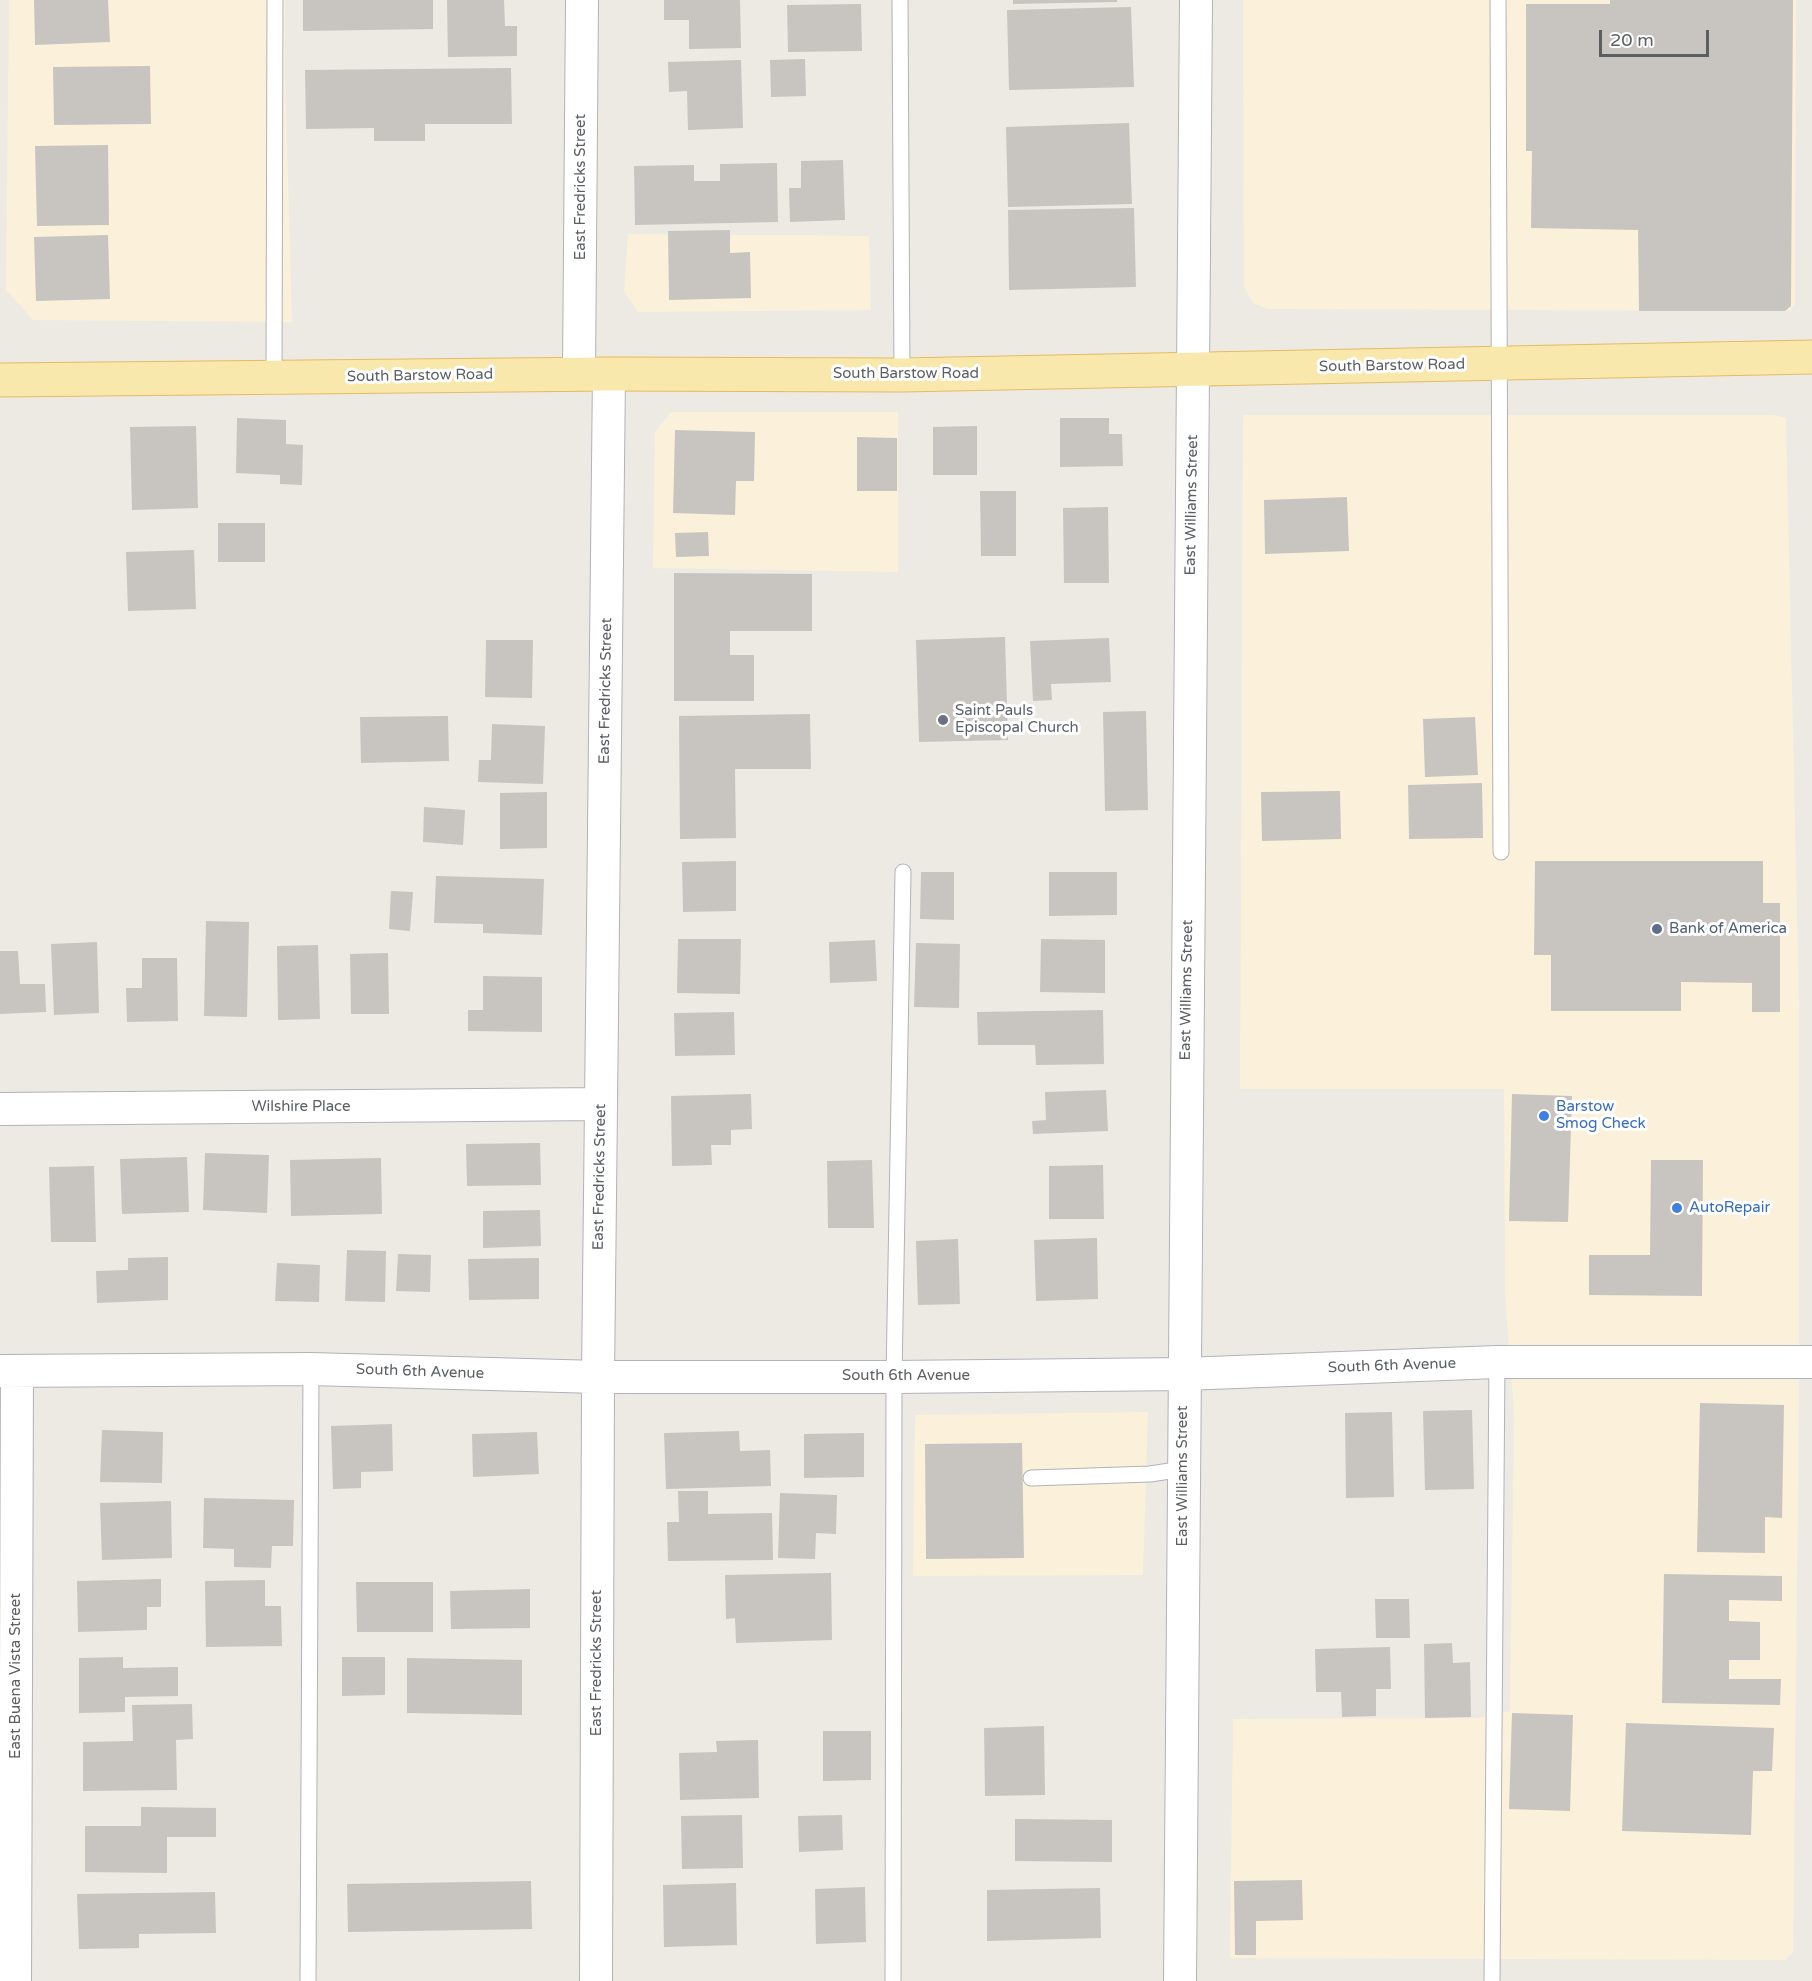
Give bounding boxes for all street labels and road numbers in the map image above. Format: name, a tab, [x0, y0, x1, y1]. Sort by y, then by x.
street label: East Fredricks Street	[572, 114, 590, 260]
street label: South Barstow Road	[1319, 356, 1465, 376]
street label: South Barstow Road	[833, 365, 979, 383]
street label: South Barstow Road	[347, 366, 493, 386]
street label: East Williams Street	[1182, 434, 1202, 576]
street label: East Fredricks Street	[596, 618, 616, 764]
street label: East Williams Street	[1177, 919, 1197, 1061]
street label: Wilshire Place	[251, 1098, 351, 1116]
street label: East Fredricks Street	[590, 1104, 610, 1250]
street label: South 6th Avenue	[1328, 1355, 1456, 1377]
street label: South 6th Avenue	[356, 1361, 484, 1383]
street label: South 6th Avenue	[842, 1367, 970, 1385]
street label: East Williams Street	[1174, 1406, 1192, 1546]
street label: East Fredricks Street	[588, 1590, 606, 1736]
street label: East Buena Vista Street	[7, 1593, 25, 1759]

